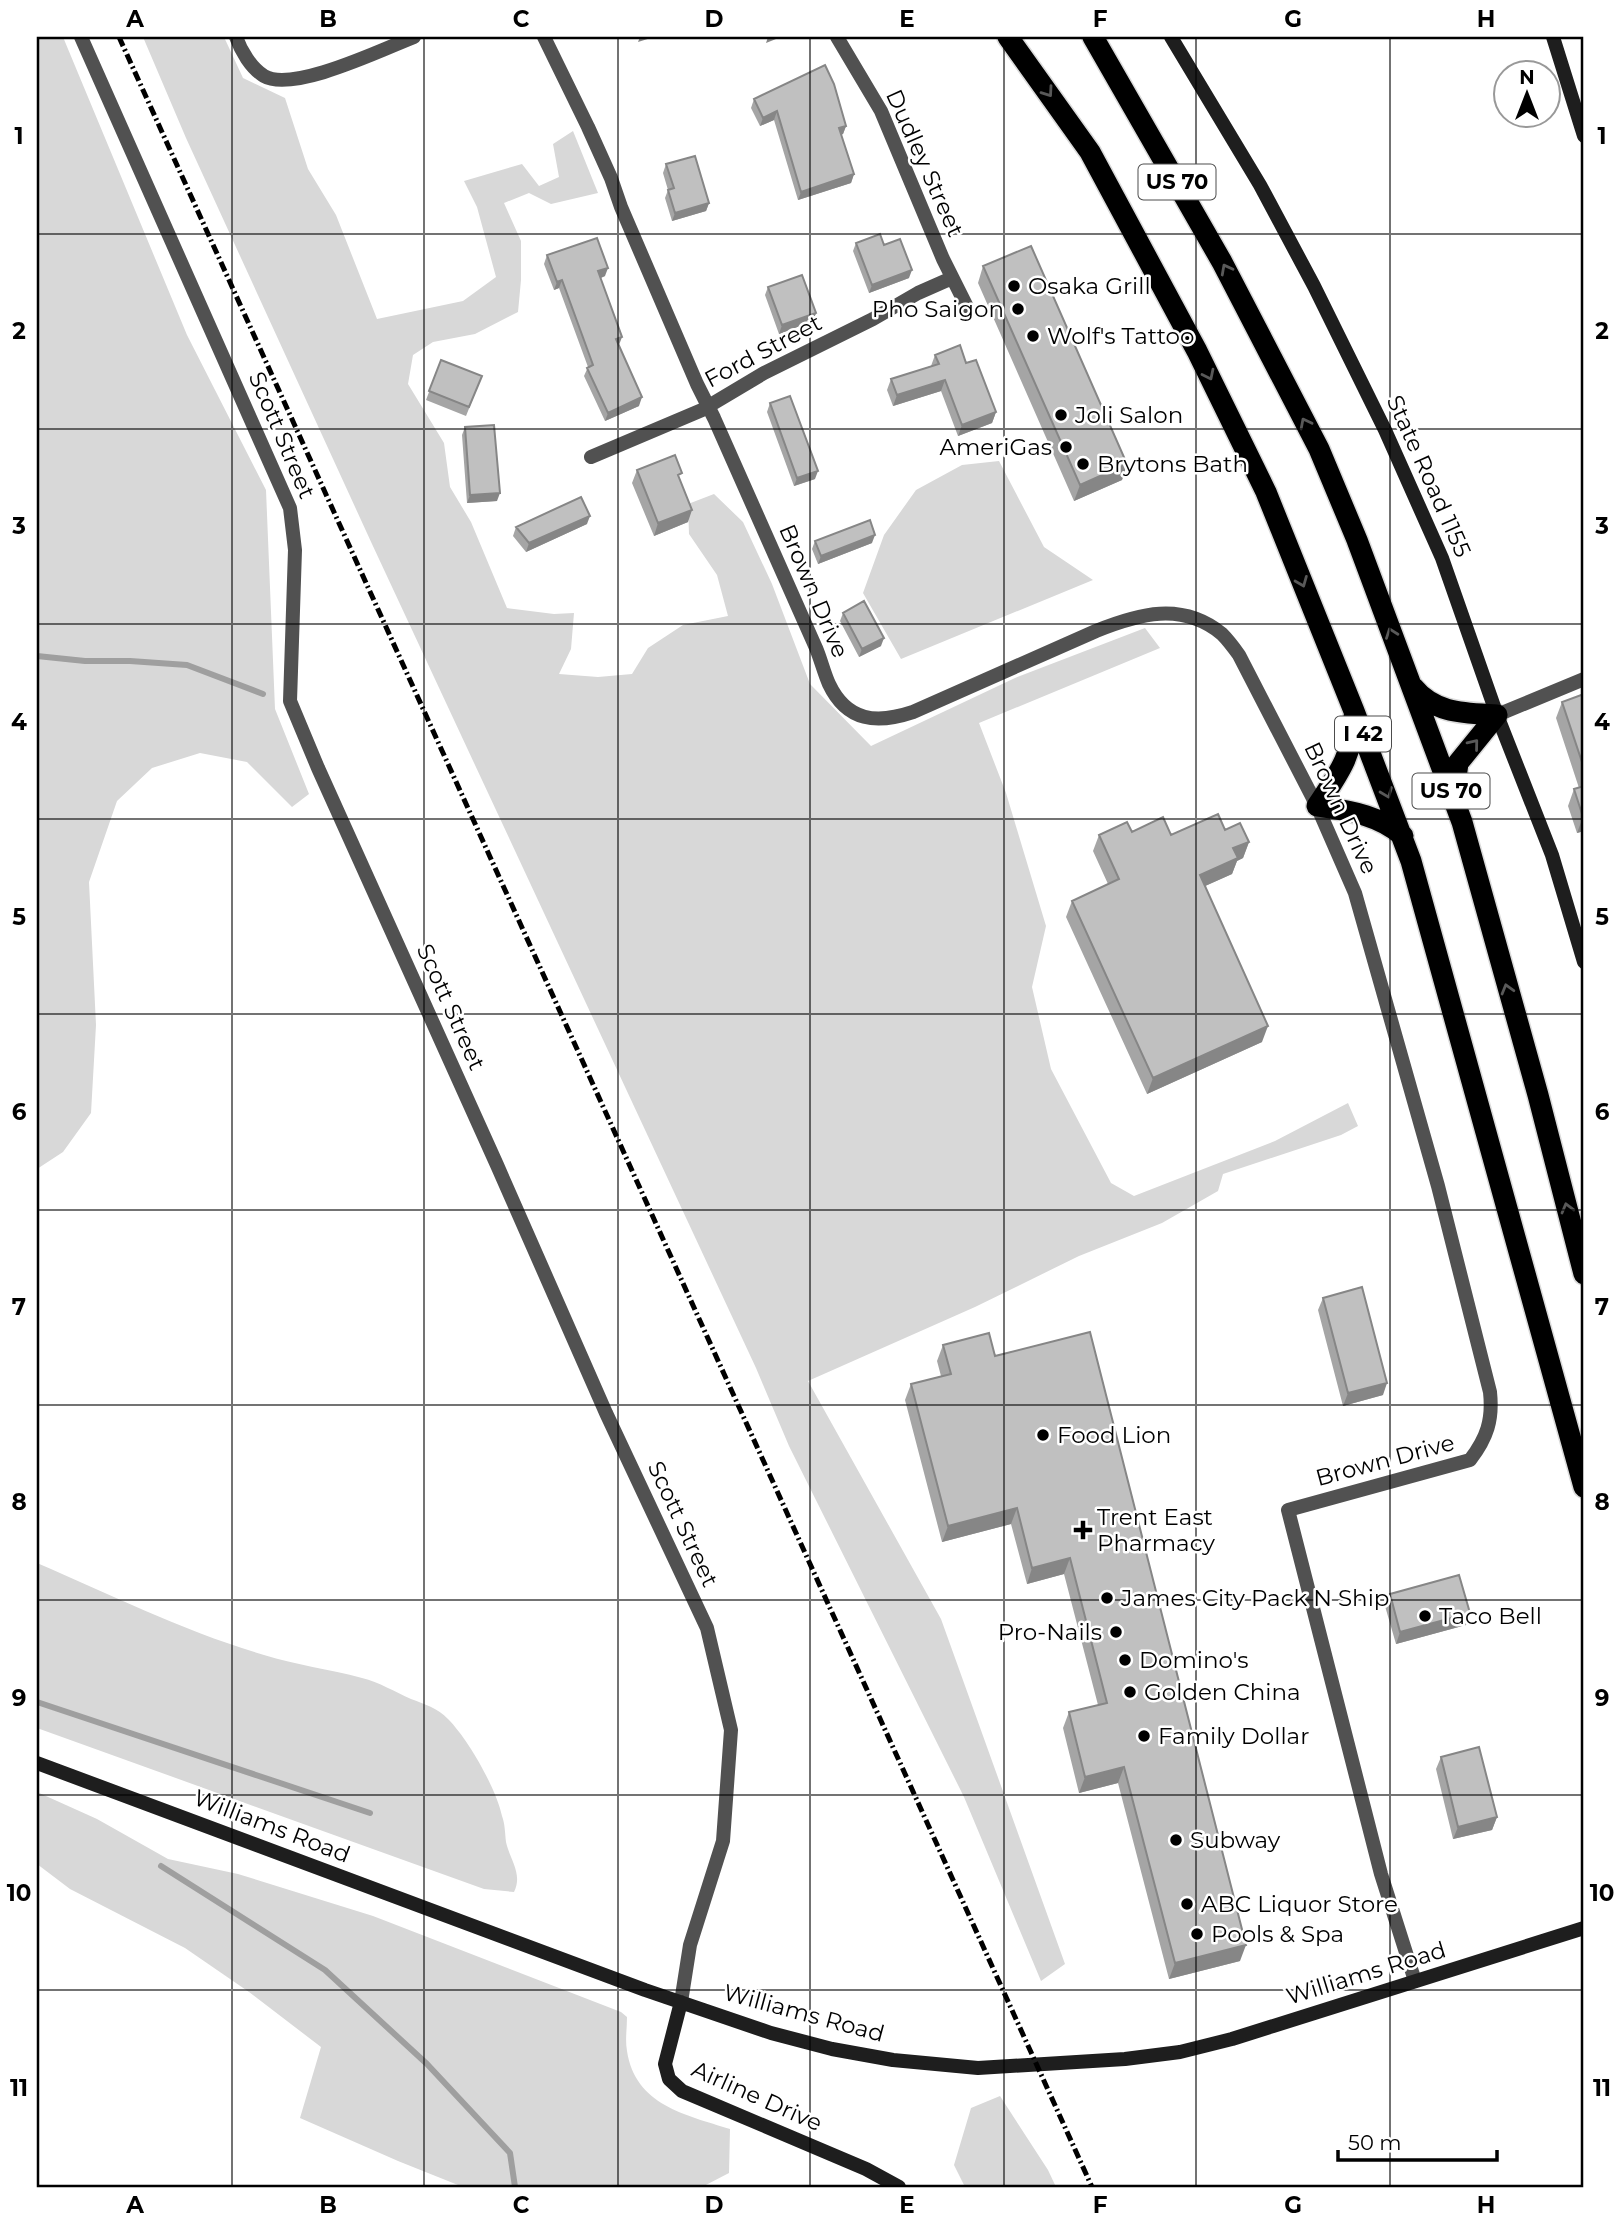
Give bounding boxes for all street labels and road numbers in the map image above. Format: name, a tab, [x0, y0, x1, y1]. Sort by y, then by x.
street label: Dudley Street	[880, 85, 970, 241]
road number: US 70	[1138, 164, 1216, 200]
street label: Ford Street	[700, 308, 826, 394]
street label: Scott Street	[243, 367, 321, 503]
street label: State Road 1155	[1381, 391, 1477, 561]
street label: Brown Drive	[773, 520, 855, 662]
road number: I 42	[1335, 716, 1391, 752]
street label: Brown Drive	[1298, 738, 1384, 878]
road number: US 70	[1412, 774, 1490, 808]
street label: Scott Street	[411, 940, 491, 1074]
street label: Brown Drive	[1313, 1428, 1457, 1492]
street label: Scott Street	[642, 1457, 724, 1591]
street label: Williams Road	[190, 1783, 354, 1869]
street label: Williams Road	[1283, 1935, 1449, 2011]
street label: Williams Road	[721, 1978, 887, 2048]
street label: Airline Drive	[687, 2055, 827, 2137]

